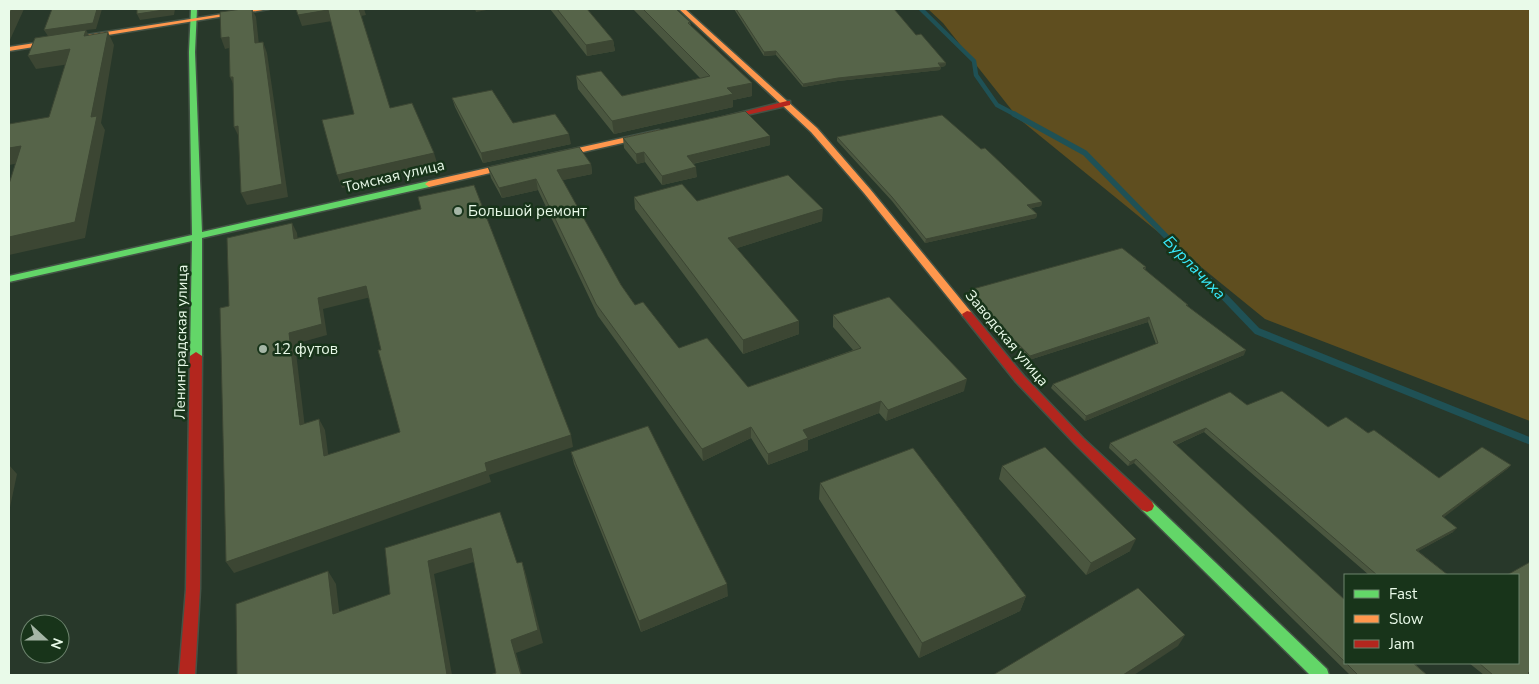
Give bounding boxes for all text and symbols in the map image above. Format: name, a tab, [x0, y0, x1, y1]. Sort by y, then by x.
street label: Томская улица	[342, 155, 446, 197]
place label: Большой ремонт	[468, 201, 587, 221]
marker: Большой ремонт	[452, 205, 464, 217]
water label: Бурлачиха	[1158, 231, 1230, 305]
street label: Ленинградская улица	[170, 264, 192, 420]
street label: Заводская улица	[961, 286, 1053, 390]
place label: 12 футов	[273, 339, 338, 359]
marker: 12 футов	[257, 343, 269, 355]
legend	[1344, 574, 1519, 664]
text: Fast	[1389, 584, 1418, 604]
text: Slow	[1389, 609, 1424, 629]
north arrow	[20, 614, 70, 664]
text: Jam	[1388, 634, 1415, 654]
text: N	[46, 635, 67, 652]

